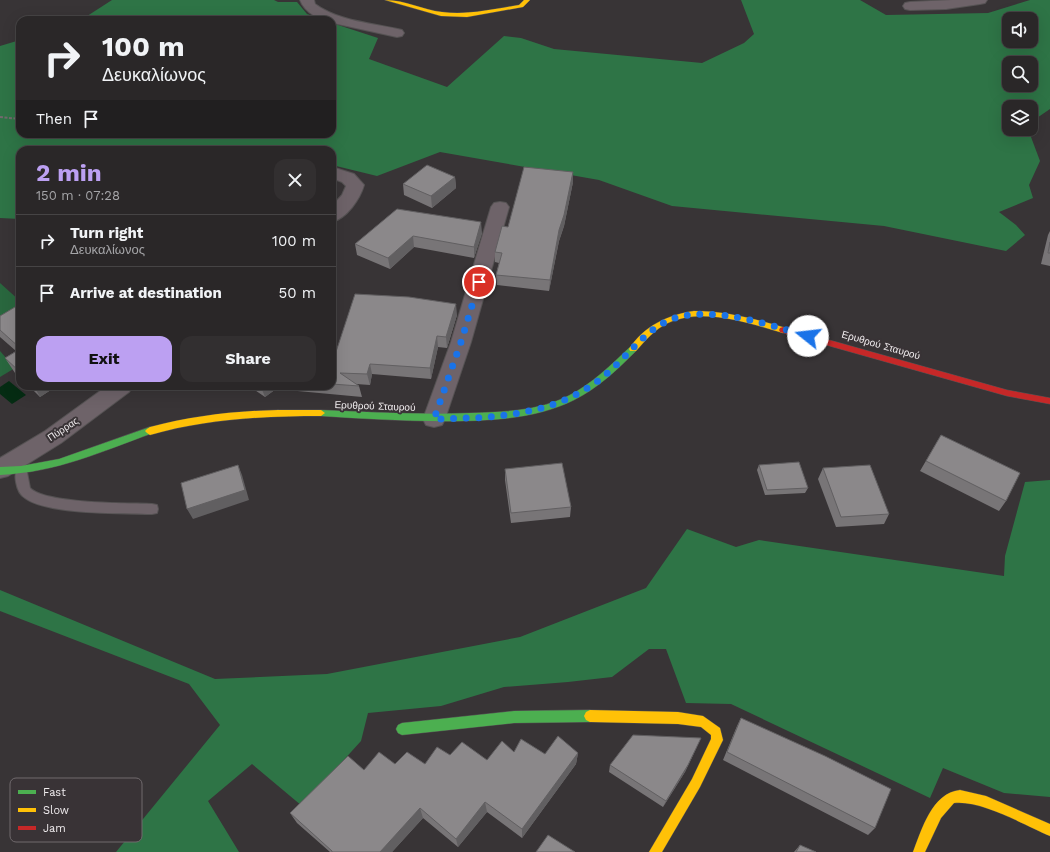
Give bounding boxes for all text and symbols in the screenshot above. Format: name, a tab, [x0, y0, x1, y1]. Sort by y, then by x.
map controls	[1002, 12, 1038, 136]
button: sound	[1002, 12, 1038, 48]
text: 100 m	[102, 30, 185, 63]
icon: right	[36, 32, 88, 84]
button: search	[1002, 56, 1038, 92]
text: Δευκαλίωνος	[102, 64, 206, 85]
button: layers	[1002, 100, 1038, 136]
icon: arrive	[80, 108, 102, 130]
text: Then	[36, 110, 72, 128]
text: 2 min	[36, 159, 102, 187]
button: close	[274, 159, 316, 201]
text: 150 m · 07:28	[36, 188, 120, 203]
text: Turn right	[70, 224, 143, 242]
icon: right	[36, 230, 58, 252]
text: 100 m	[272, 232, 316, 250]
text: Δευκαλίωνος	[70, 242, 145, 257]
pin	[462, 265, 496, 299]
icon: arrive	[468, 271, 490, 293]
icon: arrive	[36, 282, 58, 304]
text: Arrive at destination	[70, 284, 222, 302]
text: 50 m	[279, 284, 316, 302]
position arrow	[787, 315, 829, 357]
street label: Ερυθρού Σταυρού	[841, 329, 921, 361]
button: Exit	[36, 336, 172, 382]
button: Share	[180, 336, 316, 382]
street label: Ερυθρού Σταυρού	[334, 399, 416, 413]
street label: Πύρρας	[46, 415, 81, 443]
legend	[10, 778, 142, 842]
text: Fast	[43, 786, 66, 799]
text: Slow	[43, 804, 69, 817]
text: Jam	[43, 822, 66, 835]

